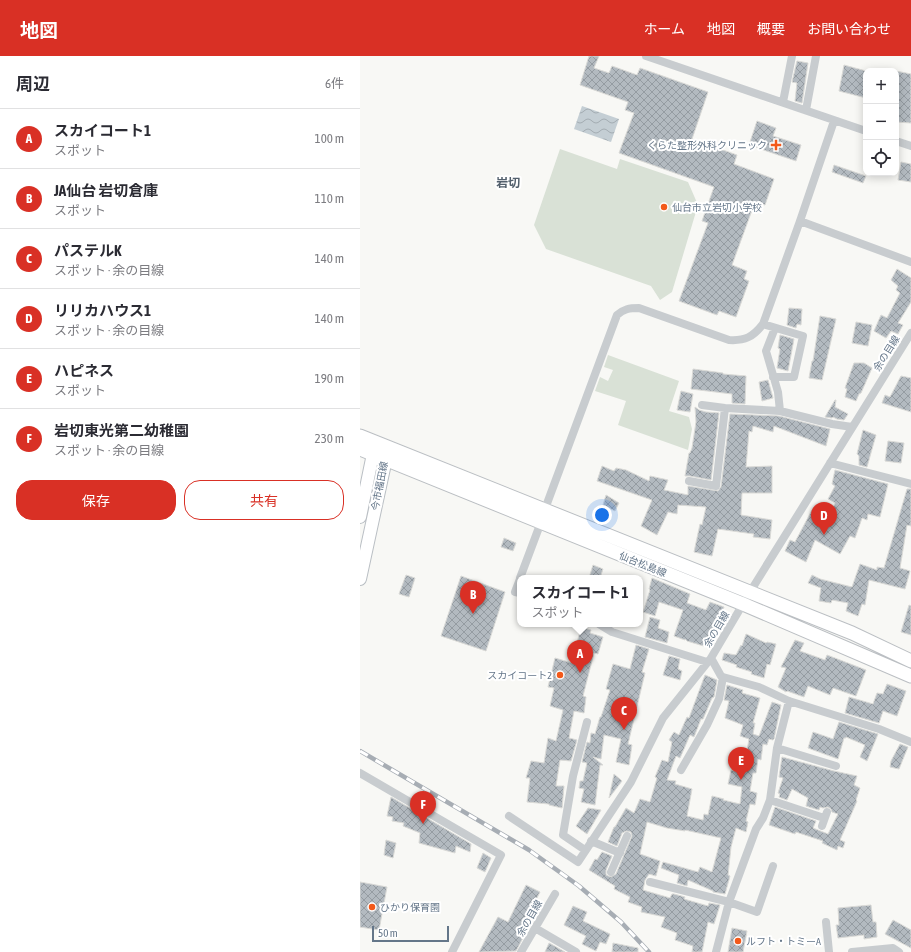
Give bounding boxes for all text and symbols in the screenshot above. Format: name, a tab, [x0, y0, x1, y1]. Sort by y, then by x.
text: 地図	[20, 19, 58, 41]
text: ホーム	[643, 21, 685, 37]
text: 地図	[707, 21, 735, 37]
text: 概要	[757, 21, 785, 37]
text: お問い合わせ	[807, 21, 891, 37]
map controls	[863, 68, 899, 176]
button: +	[863, 68, 899, 104]
text: 周辺	[16, 74, 50, 94]
text: 6件	[325, 76, 344, 91]
button: −	[863, 104, 899, 140]
text: スカイコート1	[54, 122, 151, 139]
text: A	[26, 131, 32, 146]
text: 100 m	[315, 131, 344, 146]
marker: くらた整形外科クリニック	[770, 139, 782, 151]
place label: くらた整形外科クリニック	[647, 140, 767, 151]
button: locate	[863, 140, 899, 176]
text: スポット	[54, 143, 106, 158]
district label: 岩切	[496, 176, 520, 190]
text: JA仙台 岩切倉庫	[54, 182, 158, 199]
text: B	[26, 191, 32, 206]
text: 110 m	[315, 191, 344, 206]
marker: 仙台市立岩切小学校	[659, 202, 669, 212]
place label: 仙台市立岩切小学校	[672, 202, 762, 213]
text: スポット	[54, 203, 106, 218]
text: パステルK	[54, 242, 121, 259]
text: C	[26, 251, 32, 266]
text: 140 m	[315, 251, 344, 266]
text: スポット · 余の目線	[54, 263, 164, 278]
text: リリカハウス1	[54, 302, 151, 319]
text: D	[25, 311, 33, 326]
text: 140 m	[315, 311, 344, 326]
text: スポット · 余の目線	[54, 323, 164, 338]
street label: 余の目線	[871, 333, 902, 373]
text: ハピネス	[54, 362, 114, 379]
text: E	[26, 371, 32, 386]
text: 190 m	[315, 371, 344, 386]
text: スポット	[54, 383, 106, 398]
text: 岩切東光第二幼稚園	[54, 422, 189, 439]
text: F	[26, 431, 32, 446]
text: 230 m	[315, 431, 344, 446]
text: スポット · 余の目線	[54, 443, 164, 458]
street label: 今市福田線	[369, 461, 390, 512]
button: 保存	[16, 480, 176, 520]
button: 共有	[184, 480, 344, 520]
pin: D	[811, 502, 837, 535]
your location	[592, 505, 612, 525]
street label: 仙台松島線	[618, 550, 668, 579]
popup	[517, 575, 643, 627]
pin: B	[460, 581, 486, 614]
text: スカイコート1	[531, 584, 629, 601]
text: スポット	[531, 605, 583, 620]
street label: 余の目線	[701, 609, 731, 649]
pin: A	[567, 640, 593, 673]
place label: スカイコート2	[487, 670, 552, 681]
marker: スカイコート2	[555, 670, 565, 680]
pin: C	[611, 697, 637, 730]
pin: E	[728, 747, 754, 780]
pin: F	[410, 791, 436, 824]
street label: 余の目線	[515, 898, 544, 938]
marker: ひかり保育園	[367, 902, 377, 912]
place label: ひかり保育園	[380, 902, 440, 913]
scale bar	[372, 924, 449, 943]
text: 50 m	[378, 927, 398, 939]
marker: ルフト・トミーA	[733, 936, 743, 946]
place label: ルフト・トミーA	[746, 936, 821, 947]

